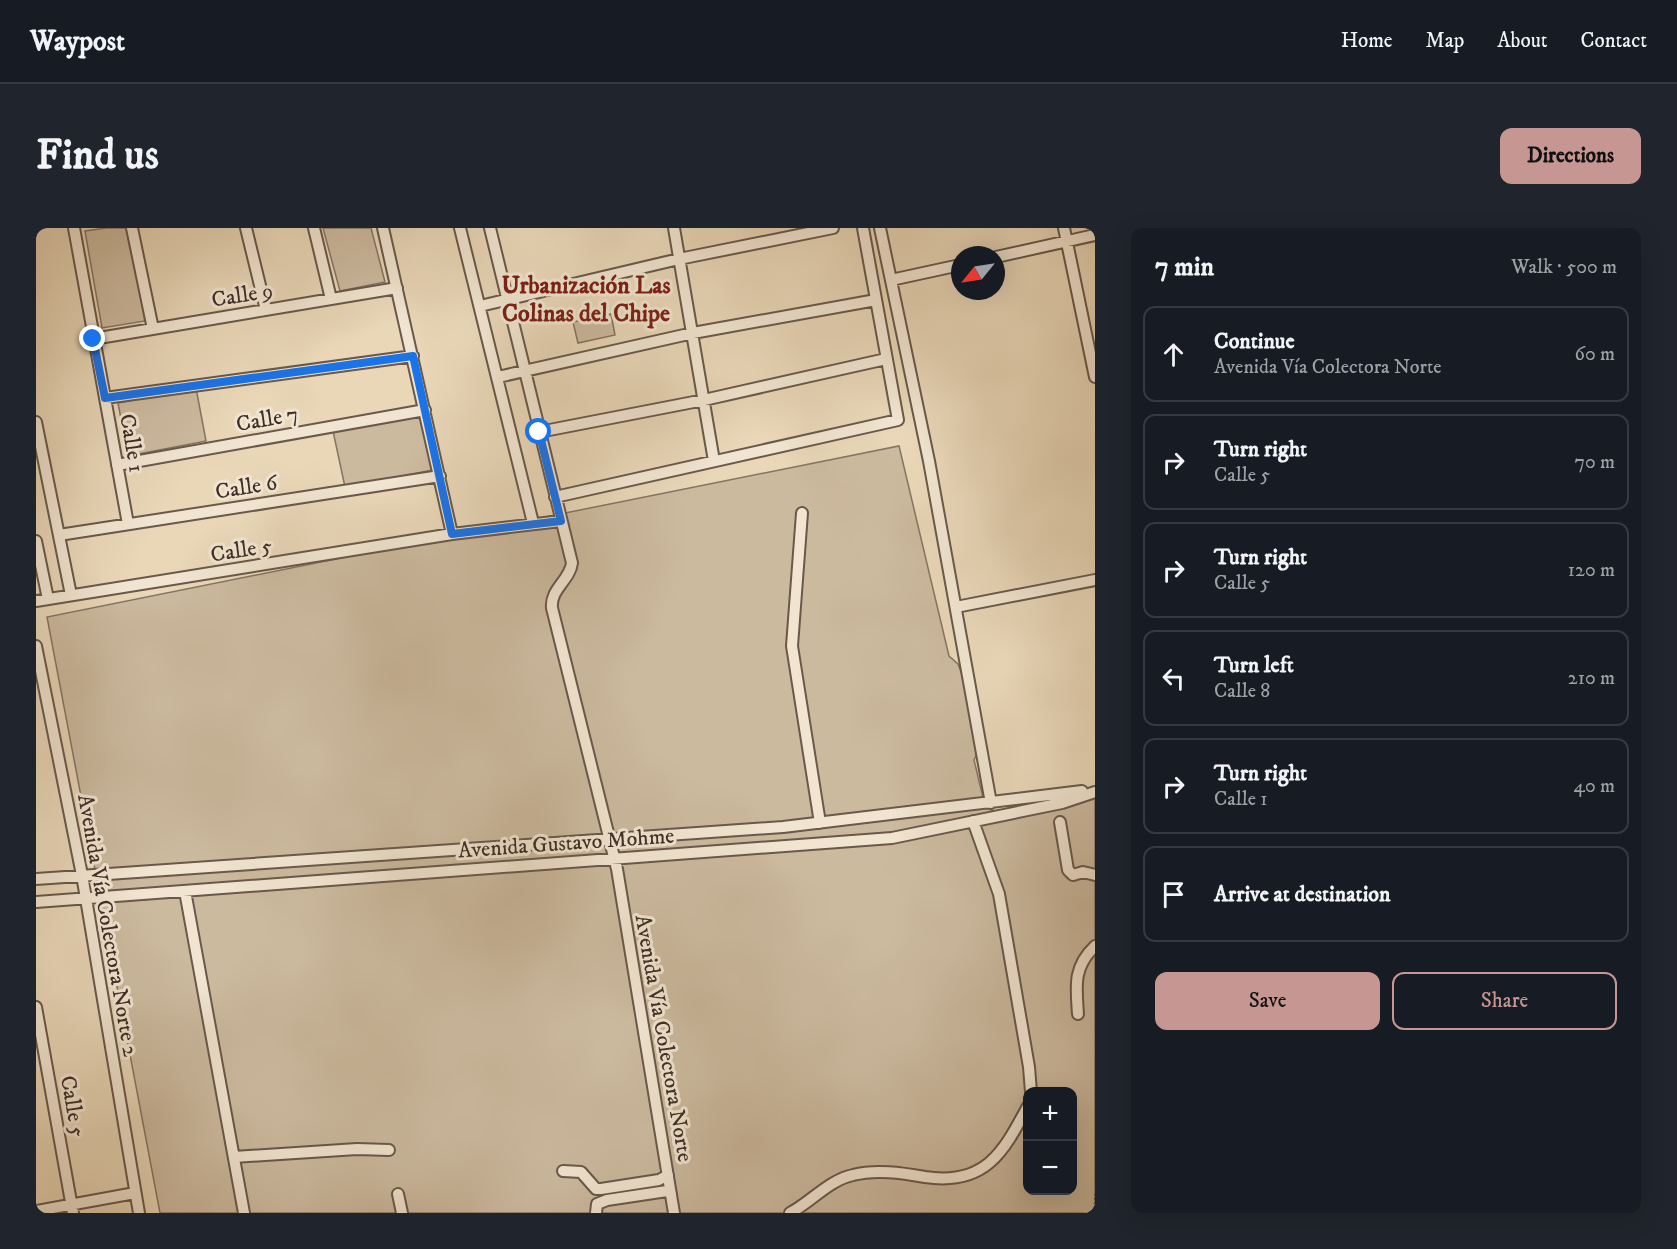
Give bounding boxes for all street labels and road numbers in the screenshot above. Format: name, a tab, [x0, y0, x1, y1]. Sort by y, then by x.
street label: Calle 9	[210, 277, 275, 314]
street label: Calle 7	[234, 401, 300, 438]
street label: Calle 1	[113, 412, 150, 475]
street label: Calle 6	[213, 469, 281, 506]
street label: Calle 5	[209, 532, 274, 569]
street label: Avenida Vía Colectora Norte 2	[71, 792, 144, 1059]
street label: Avenida Gustavo Mohme	[457, 822, 675, 865]
street label: Avenida Vía Colectora Norte	[628, 913, 699, 1164]
street label: Calle 5	[54, 1073, 91, 1139]

